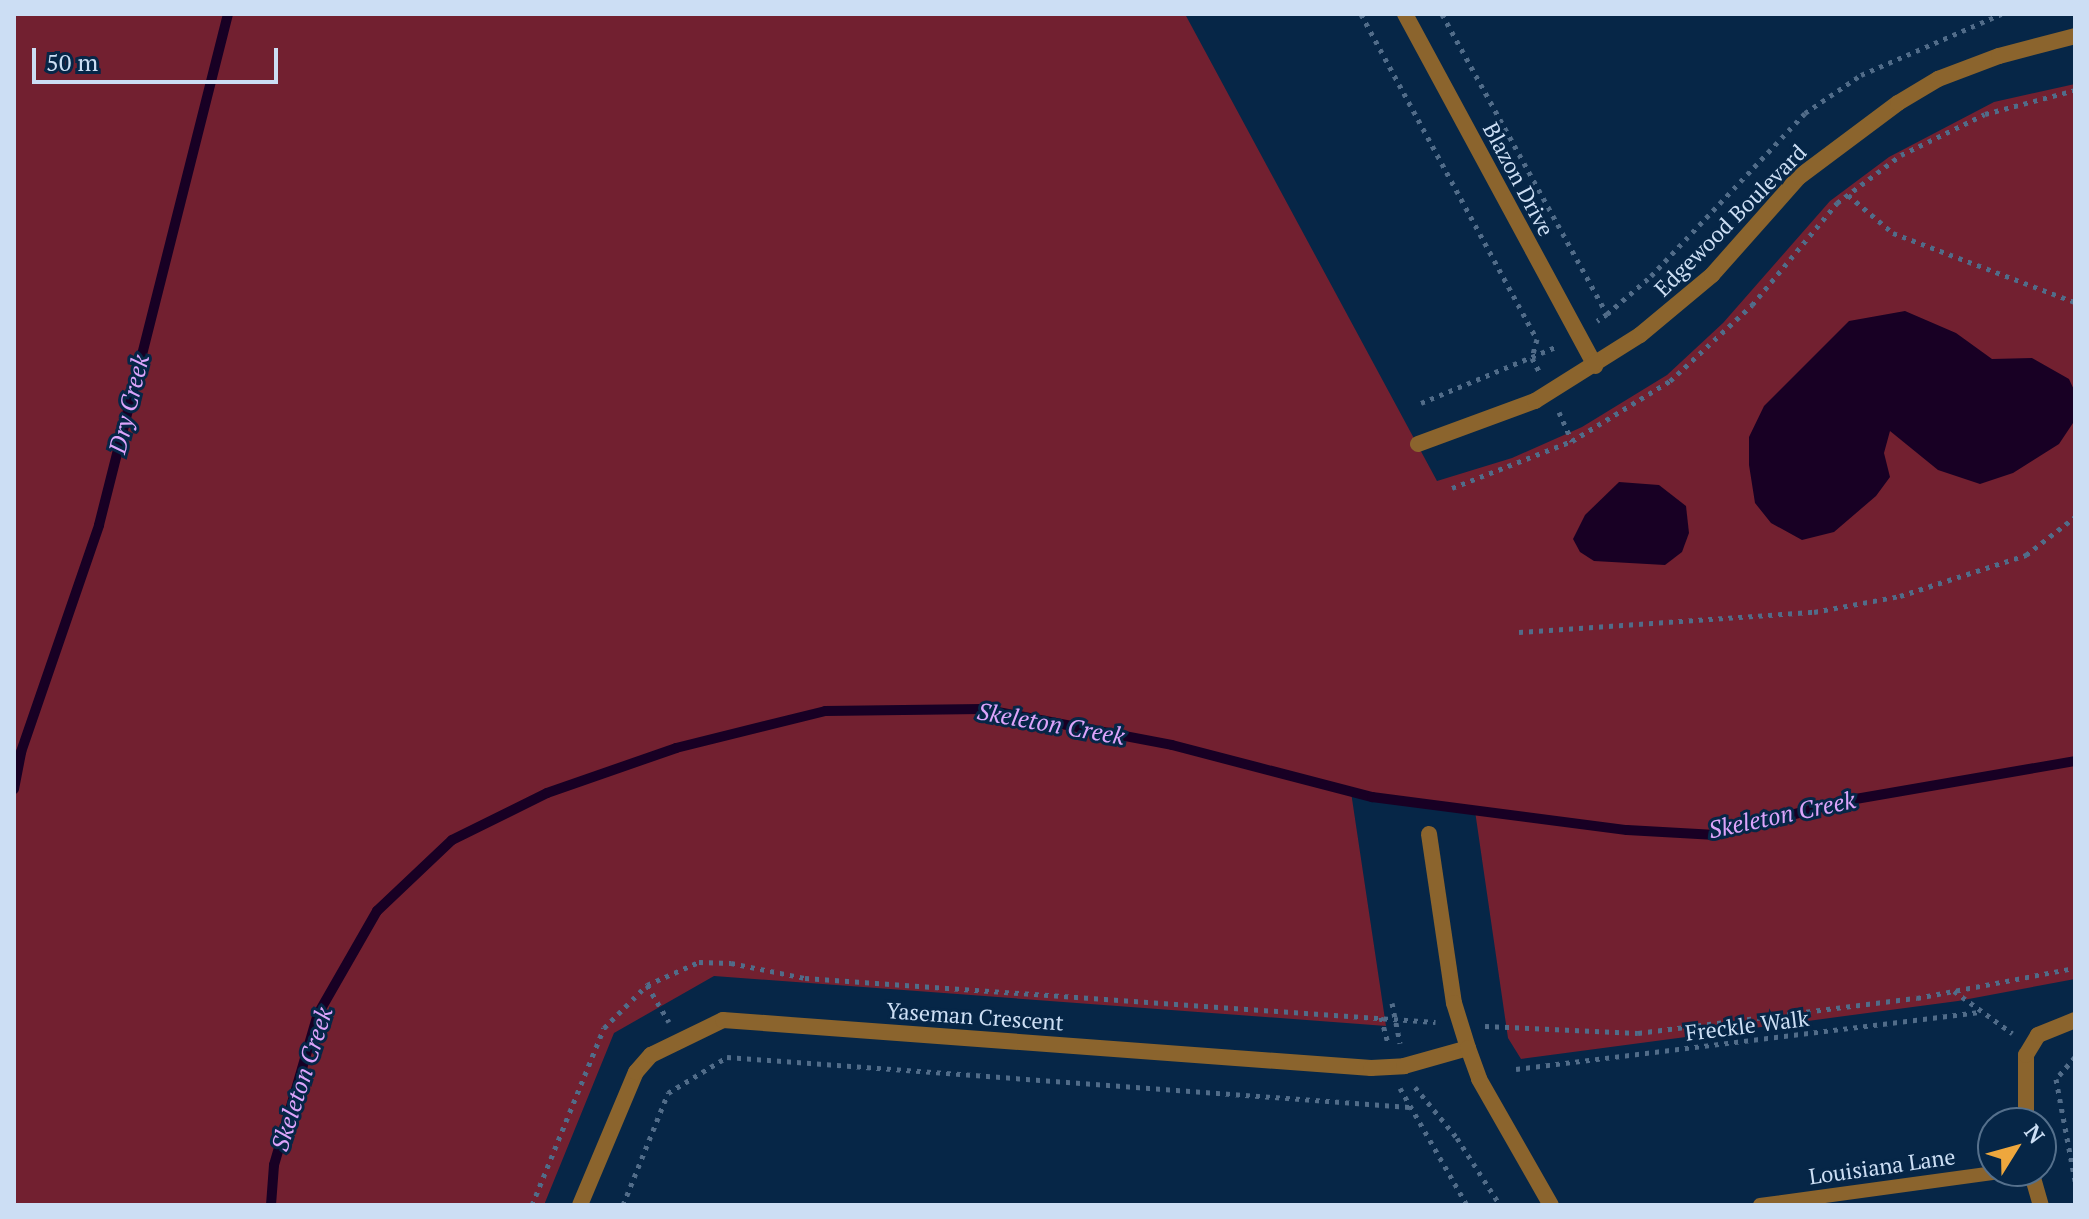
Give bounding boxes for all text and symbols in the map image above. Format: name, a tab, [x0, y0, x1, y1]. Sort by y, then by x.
scale bar	[36, 32, 282, 82]
text: 50 m	[46, 46, 98, 78]
street label: Blazon Drive	[1478, 118, 1560, 240]
street label: Edgewood Boulevard	[1649, 139, 1811, 301]
water label: Dry Creek	[103, 351, 155, 457]
water label: Skeleton Creek	[975, 697, 1127, 751]
water label: Skeleton Creek	[1706, 785, 1858, 845]
street label: Yaseman Crescent	[885, 997, 1065, 1035]
water label: Skeleton Creek	[265, 1003, 339, 1155]
street label: Freckle Walk	[1684, 1004, 1810, 1046]
north arrow	[1977, 1107, 2057, 1187]
text: N	[2018, 1118, 2052, 1149]
street label: Louisiana Lane	[1807, 1143, 1957, 1189]

